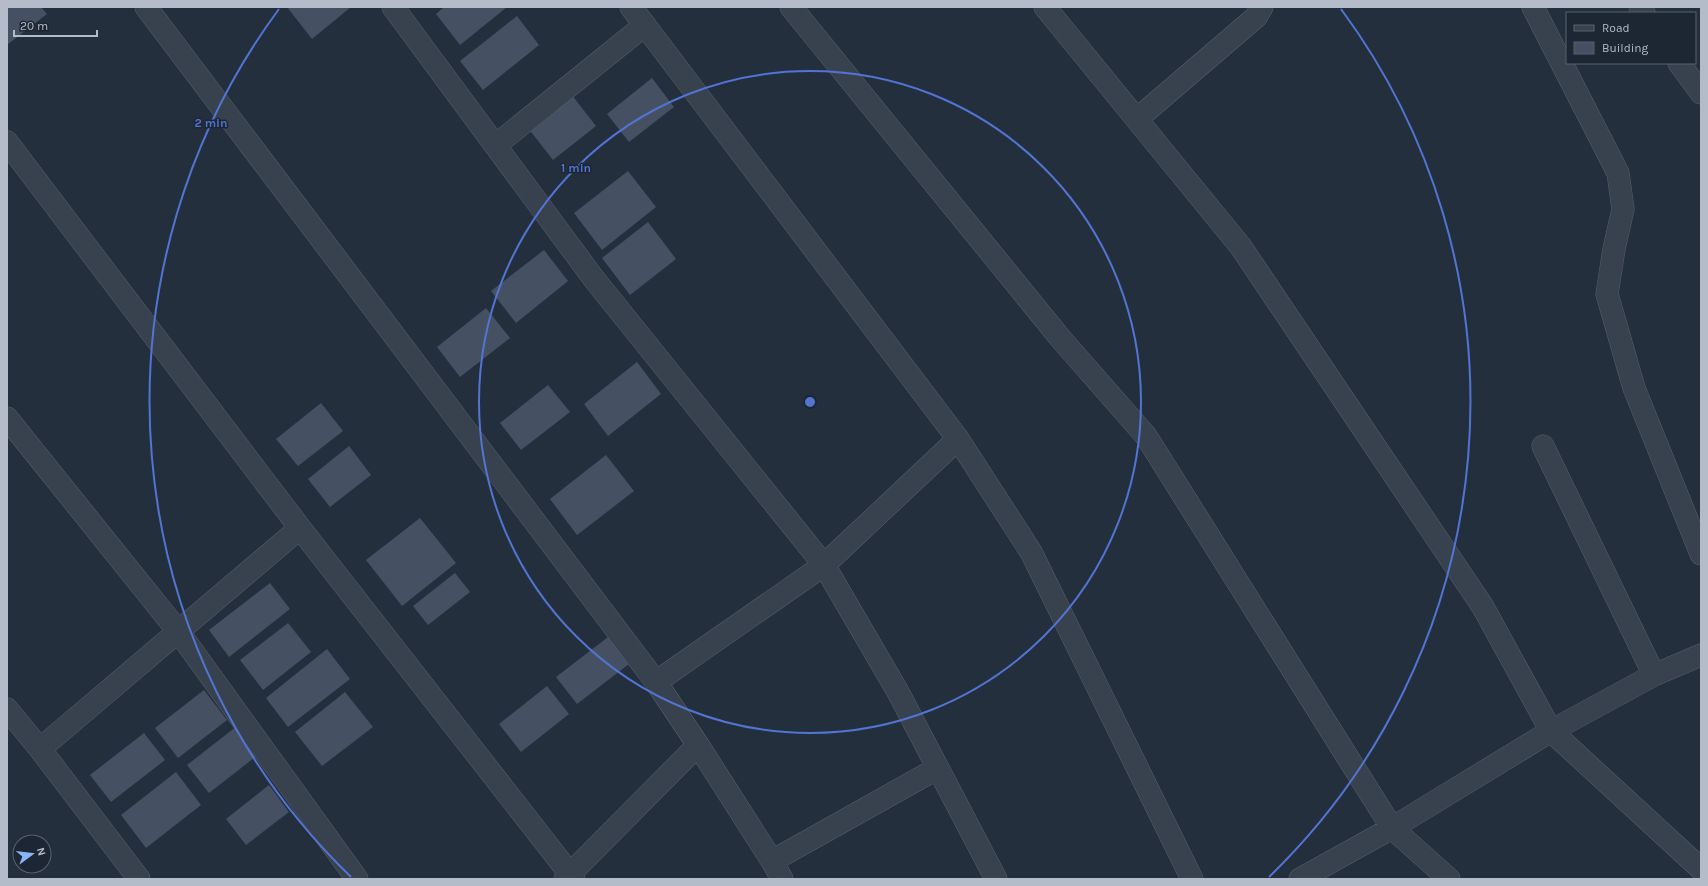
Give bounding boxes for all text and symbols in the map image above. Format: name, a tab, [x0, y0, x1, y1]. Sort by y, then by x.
scale bar	[14, 12, 97, 38]
legend	[1566, 12, 1696, 64]
text: 20 m	[20, 19, 48, 33]
text: Road	[1602, 21, 1630, 35]
text: Building	[1602, 41, 1649, 55]
text: 2 min	[194, 116, 228, 130]
text: 1 min	[561, 161, 591, 175]
centre of rings	[803, 395, 817, 409]
north arrow	[12, 834, 52, 874]
text: N	[34, 846, 48, 857]

